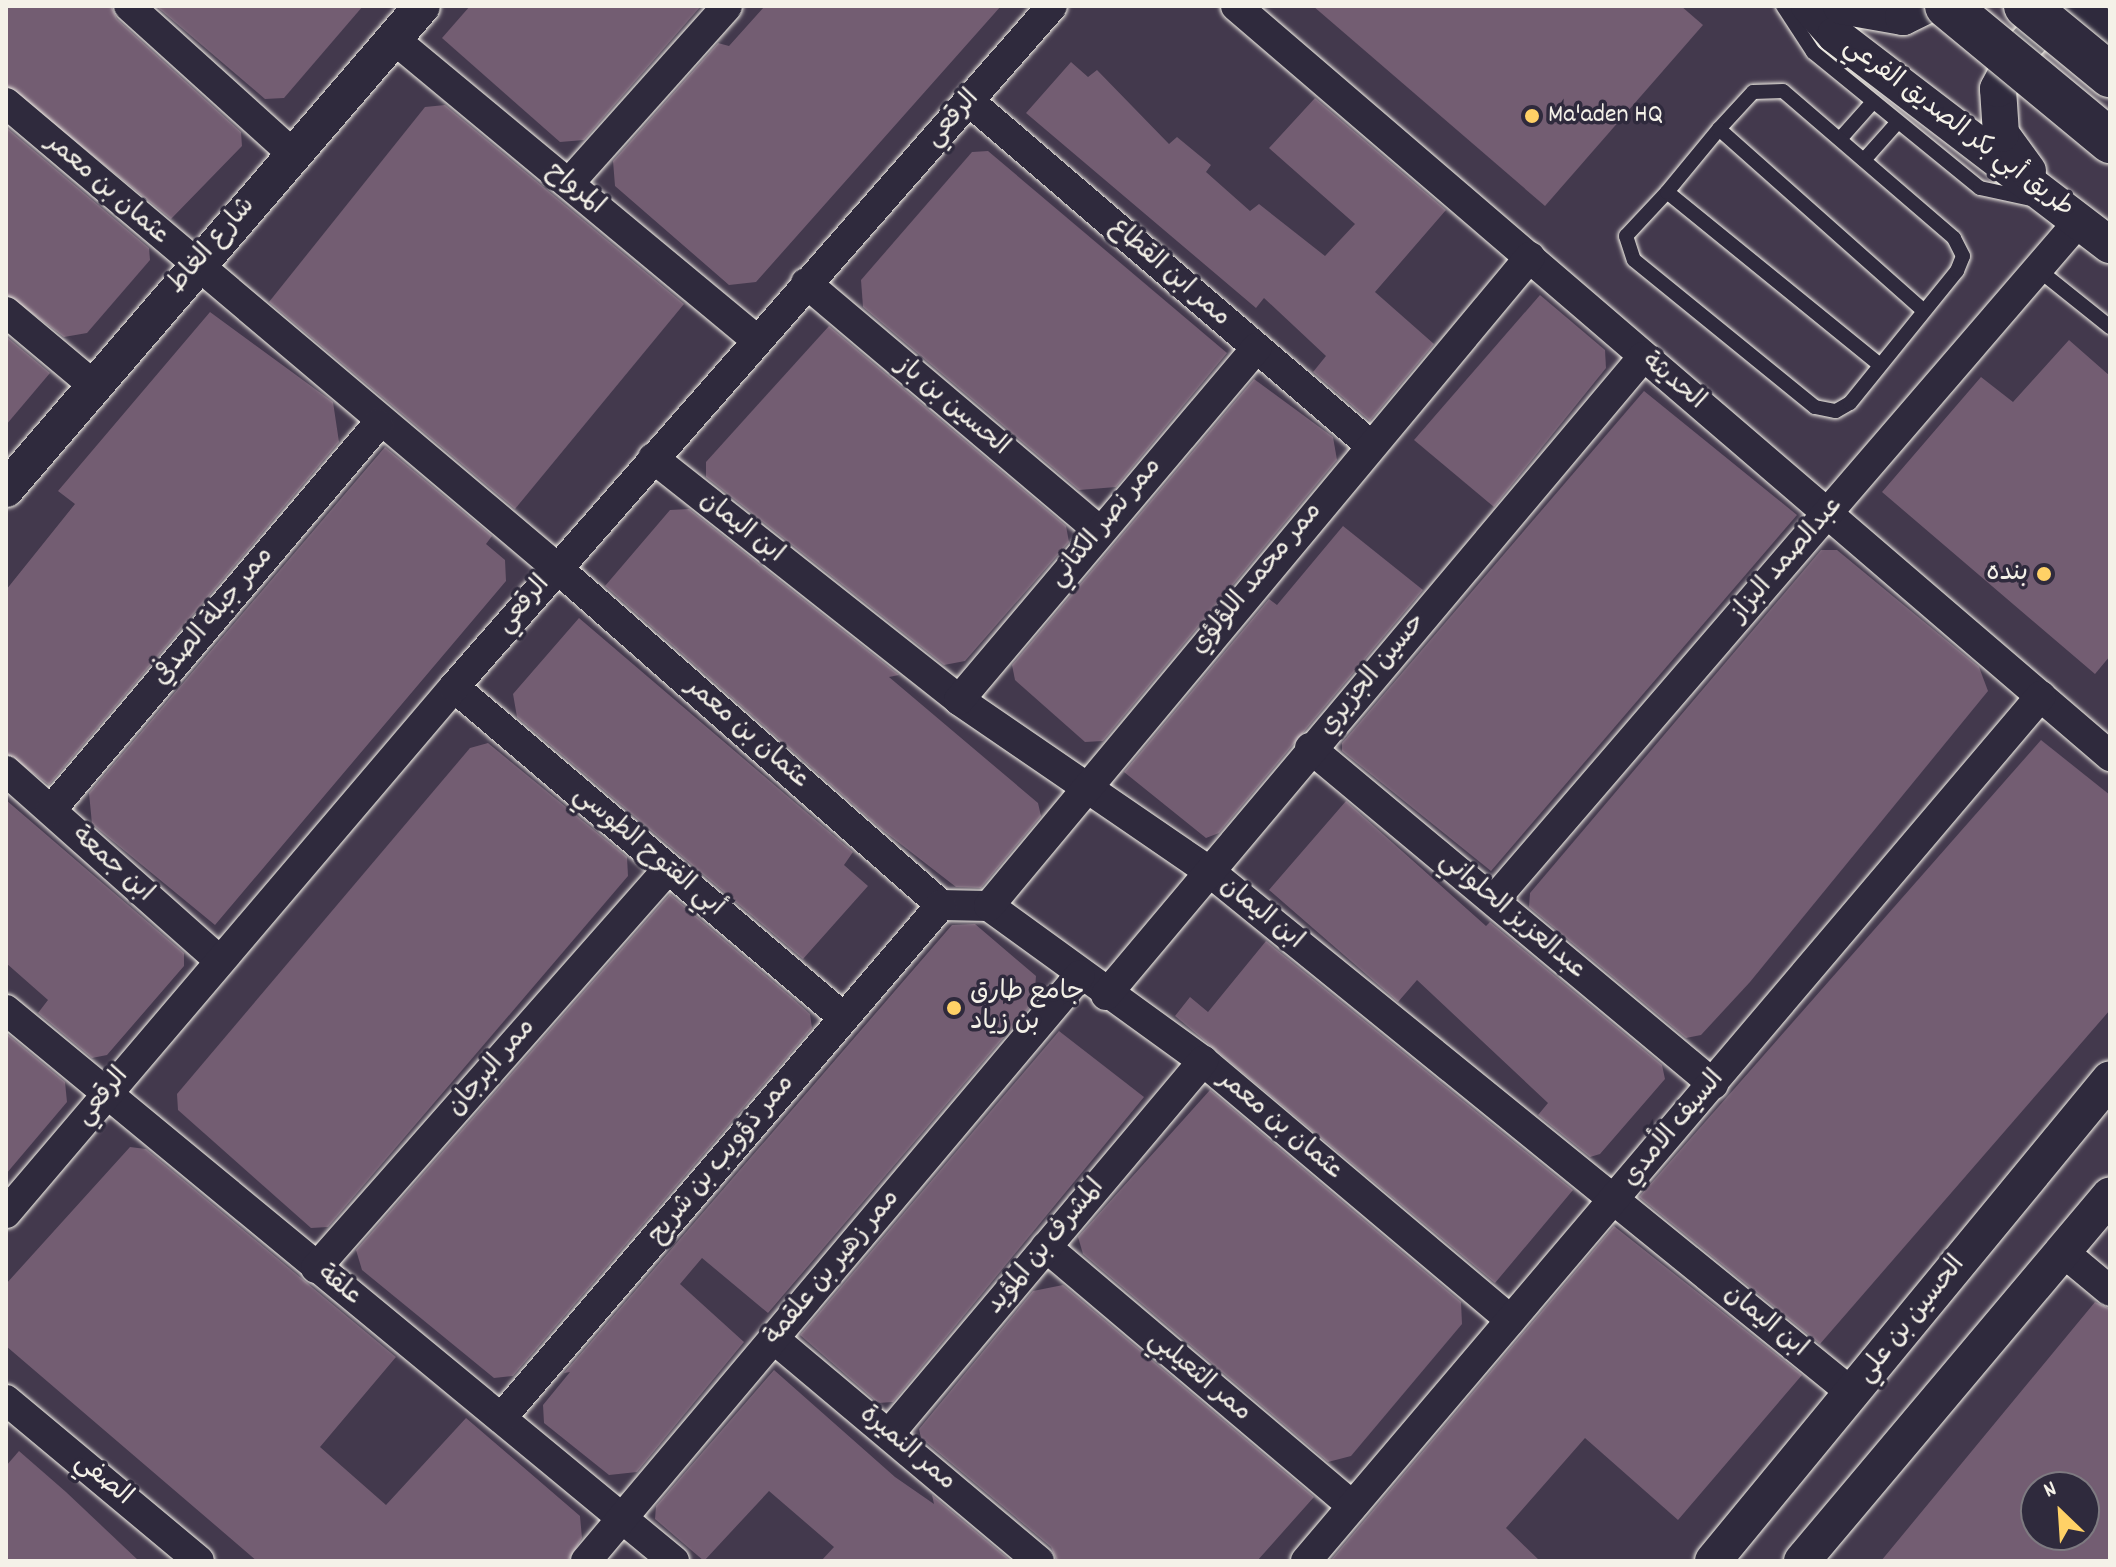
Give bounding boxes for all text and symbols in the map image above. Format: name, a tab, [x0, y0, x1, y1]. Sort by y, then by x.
street label: طريق أبي بكر الصديق الفرعي	[1837, 31, 2079, 225]
street label: الرقعي	[919, 84, 987, 154]
place label: Ma'aden HQ	[1548, 100, 1663, 132]
marker: Ma'aden HQ	[1523, 107, 1541, 125]
street label: عثمان بن معمر	[39, 128, 175, 252]
street label: المرواح	[539, 156, 611, 222]
street label: شارع الغاط	[161, 191, 263, 301]
street label: ممر ابن القطاع	[1102, 212, 1236, 334]
street label: الحديثة	[1635, 347, 1711, 417]
street label: الحسين بن باز	[889, 351, 1015, 463]
street label: ممر نصر الكتاني	[1043, 452, 1169, 594]
street label: ابن اليمان	[693, 485, 789, 571]
street label: عبدالصمد البزاز	[1724, 491, 1850, 629]
street label: ممر محمد اللؤلؤي	[1184, 497, 1330, 661]
street label: ممر جبلة الصدفي	[147, 541, 281, 693]
place label: بنده	[1986, 558, 2028, 590]
marker: بنده	[2035, 565, 2053, 583]
street label: الرقعي	[490, 570, 558, 640]
street label: حسين الجزيري	[1313, 607, 1433, 743]
street label: عثمان بن معمر	[679, 672, 815, 796]
street label: أبي الفتوح الطوسي	[566, 780, 730, 924]
street label: ابن جمعة	[65, 820, 159, 910]
street label: عبدالعزيز الحلواني	[1432, 846, 1592, 986]
street label: ابن اليمان	[1213, 871, 1309, 957]
place label: جامع طارق بن زياد	[970, 977, 1085, 1038]
marker: جامع طارق بن زياد	[945, 999, 963, 1017]
street label: ممر البرجان	[441, 1013, 543, 1123]
street label: الرقعي	[70, 1062, 136, 1132]
street label: السيف الأمدي	[1616, 1064, 1732, 1194]
street label: عثمان بن معمر	[1211, 1065, 1349, 1187]
street label: ممر ذؤويب بن شريح	[642, 1069, 802, 1251]
street label: المشرف بن المؤيد	[980, 1173, 1112, 1321]
street label: ممر زهير بن علقمة	[759, 1184, 907, 1352]
street label: الحسين بن علي	[1851, 1250, 1973, 1390]
street label: علقة	[311, 1259, 367, 1313]
street label: ابن اليمان	[1717, 1279, 1813, 1365]
street label: ممر الثعيلبي	[1141, 1325, 1257, 1429]
street label: ممر النميرة	[852, 1400, 962, 1498]
street label: الصفي	[68, 1447, 138, 1513]
north arrow	[2020, 1471, 2100, 1551]
text: N	[2039, 1474, 2062, 1507]

